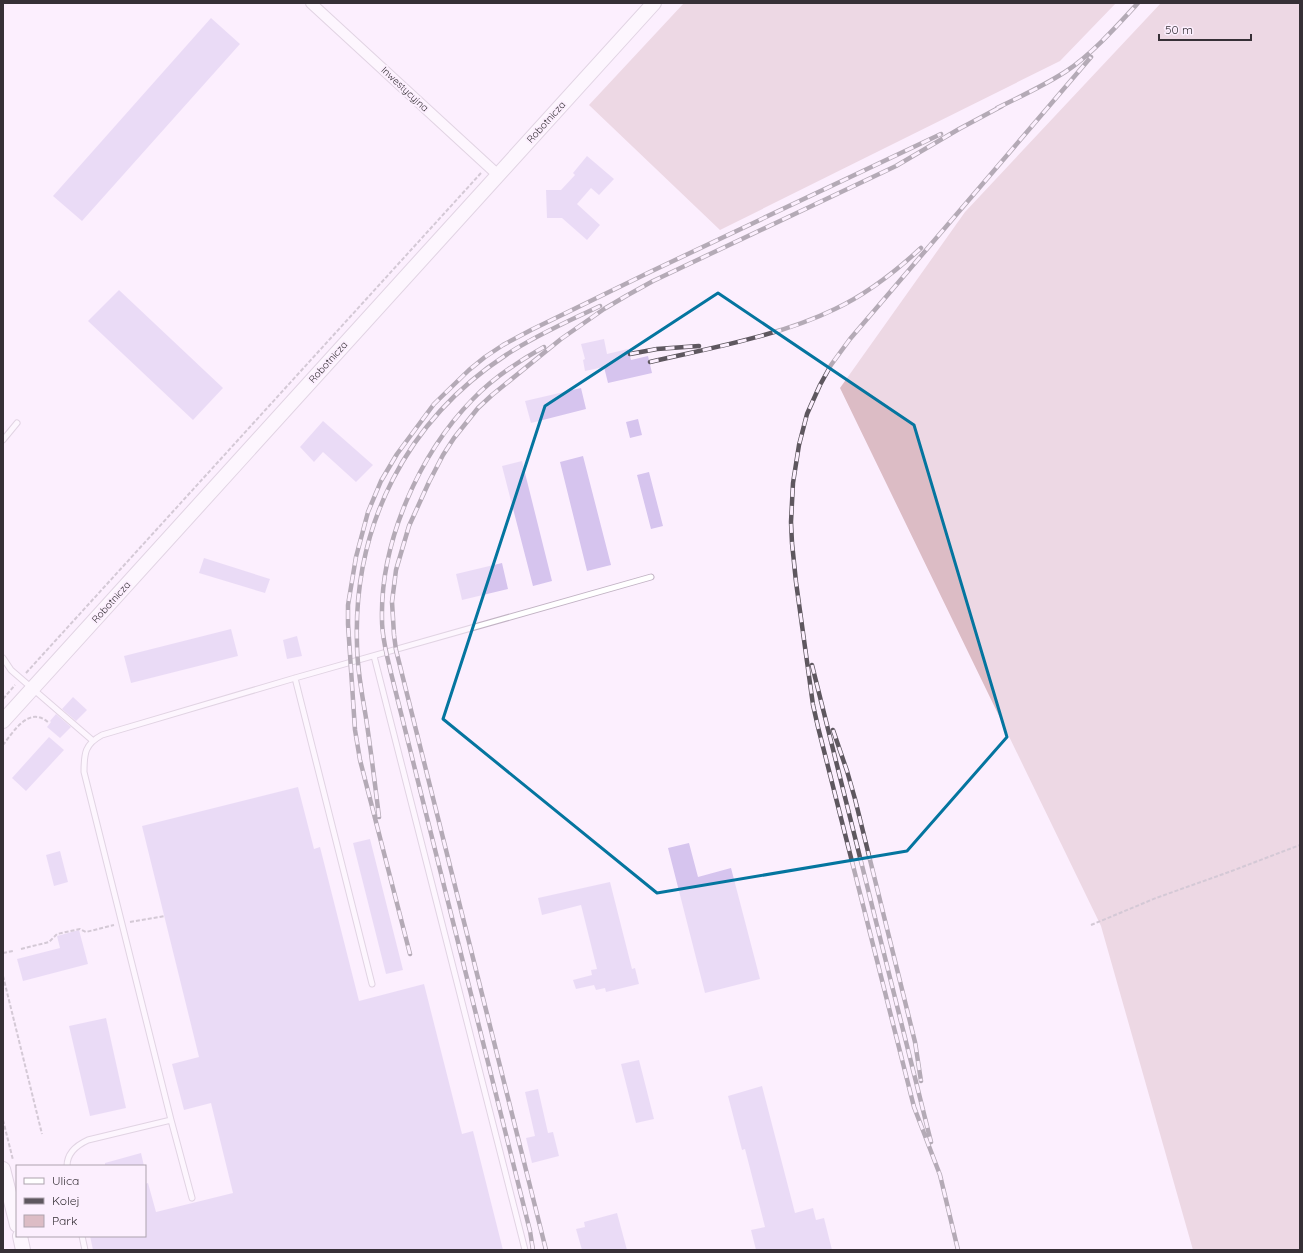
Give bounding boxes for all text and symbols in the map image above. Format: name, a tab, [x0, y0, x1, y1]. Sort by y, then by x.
scale bar	[1159, 16, 1251, 42]
text: 50 m	[1165, 22, 1193, 37]
street label: Inwestycyjna	[378, 64, 432, 114]
street label: Robotnicza	[524, 98, 568, 146]
street label: Robotnicza	[306, 338, 350, 386]
street label: Robotnicza	[89, 578, 133, 626]
legend	[16, 1165, 146, 1237]
text: Ulica	[52, 1173, 79, 1188]
text: Kolej	[52, 1193, 80, 1208]
text: Park	[52, 1213, 77, 1228]

